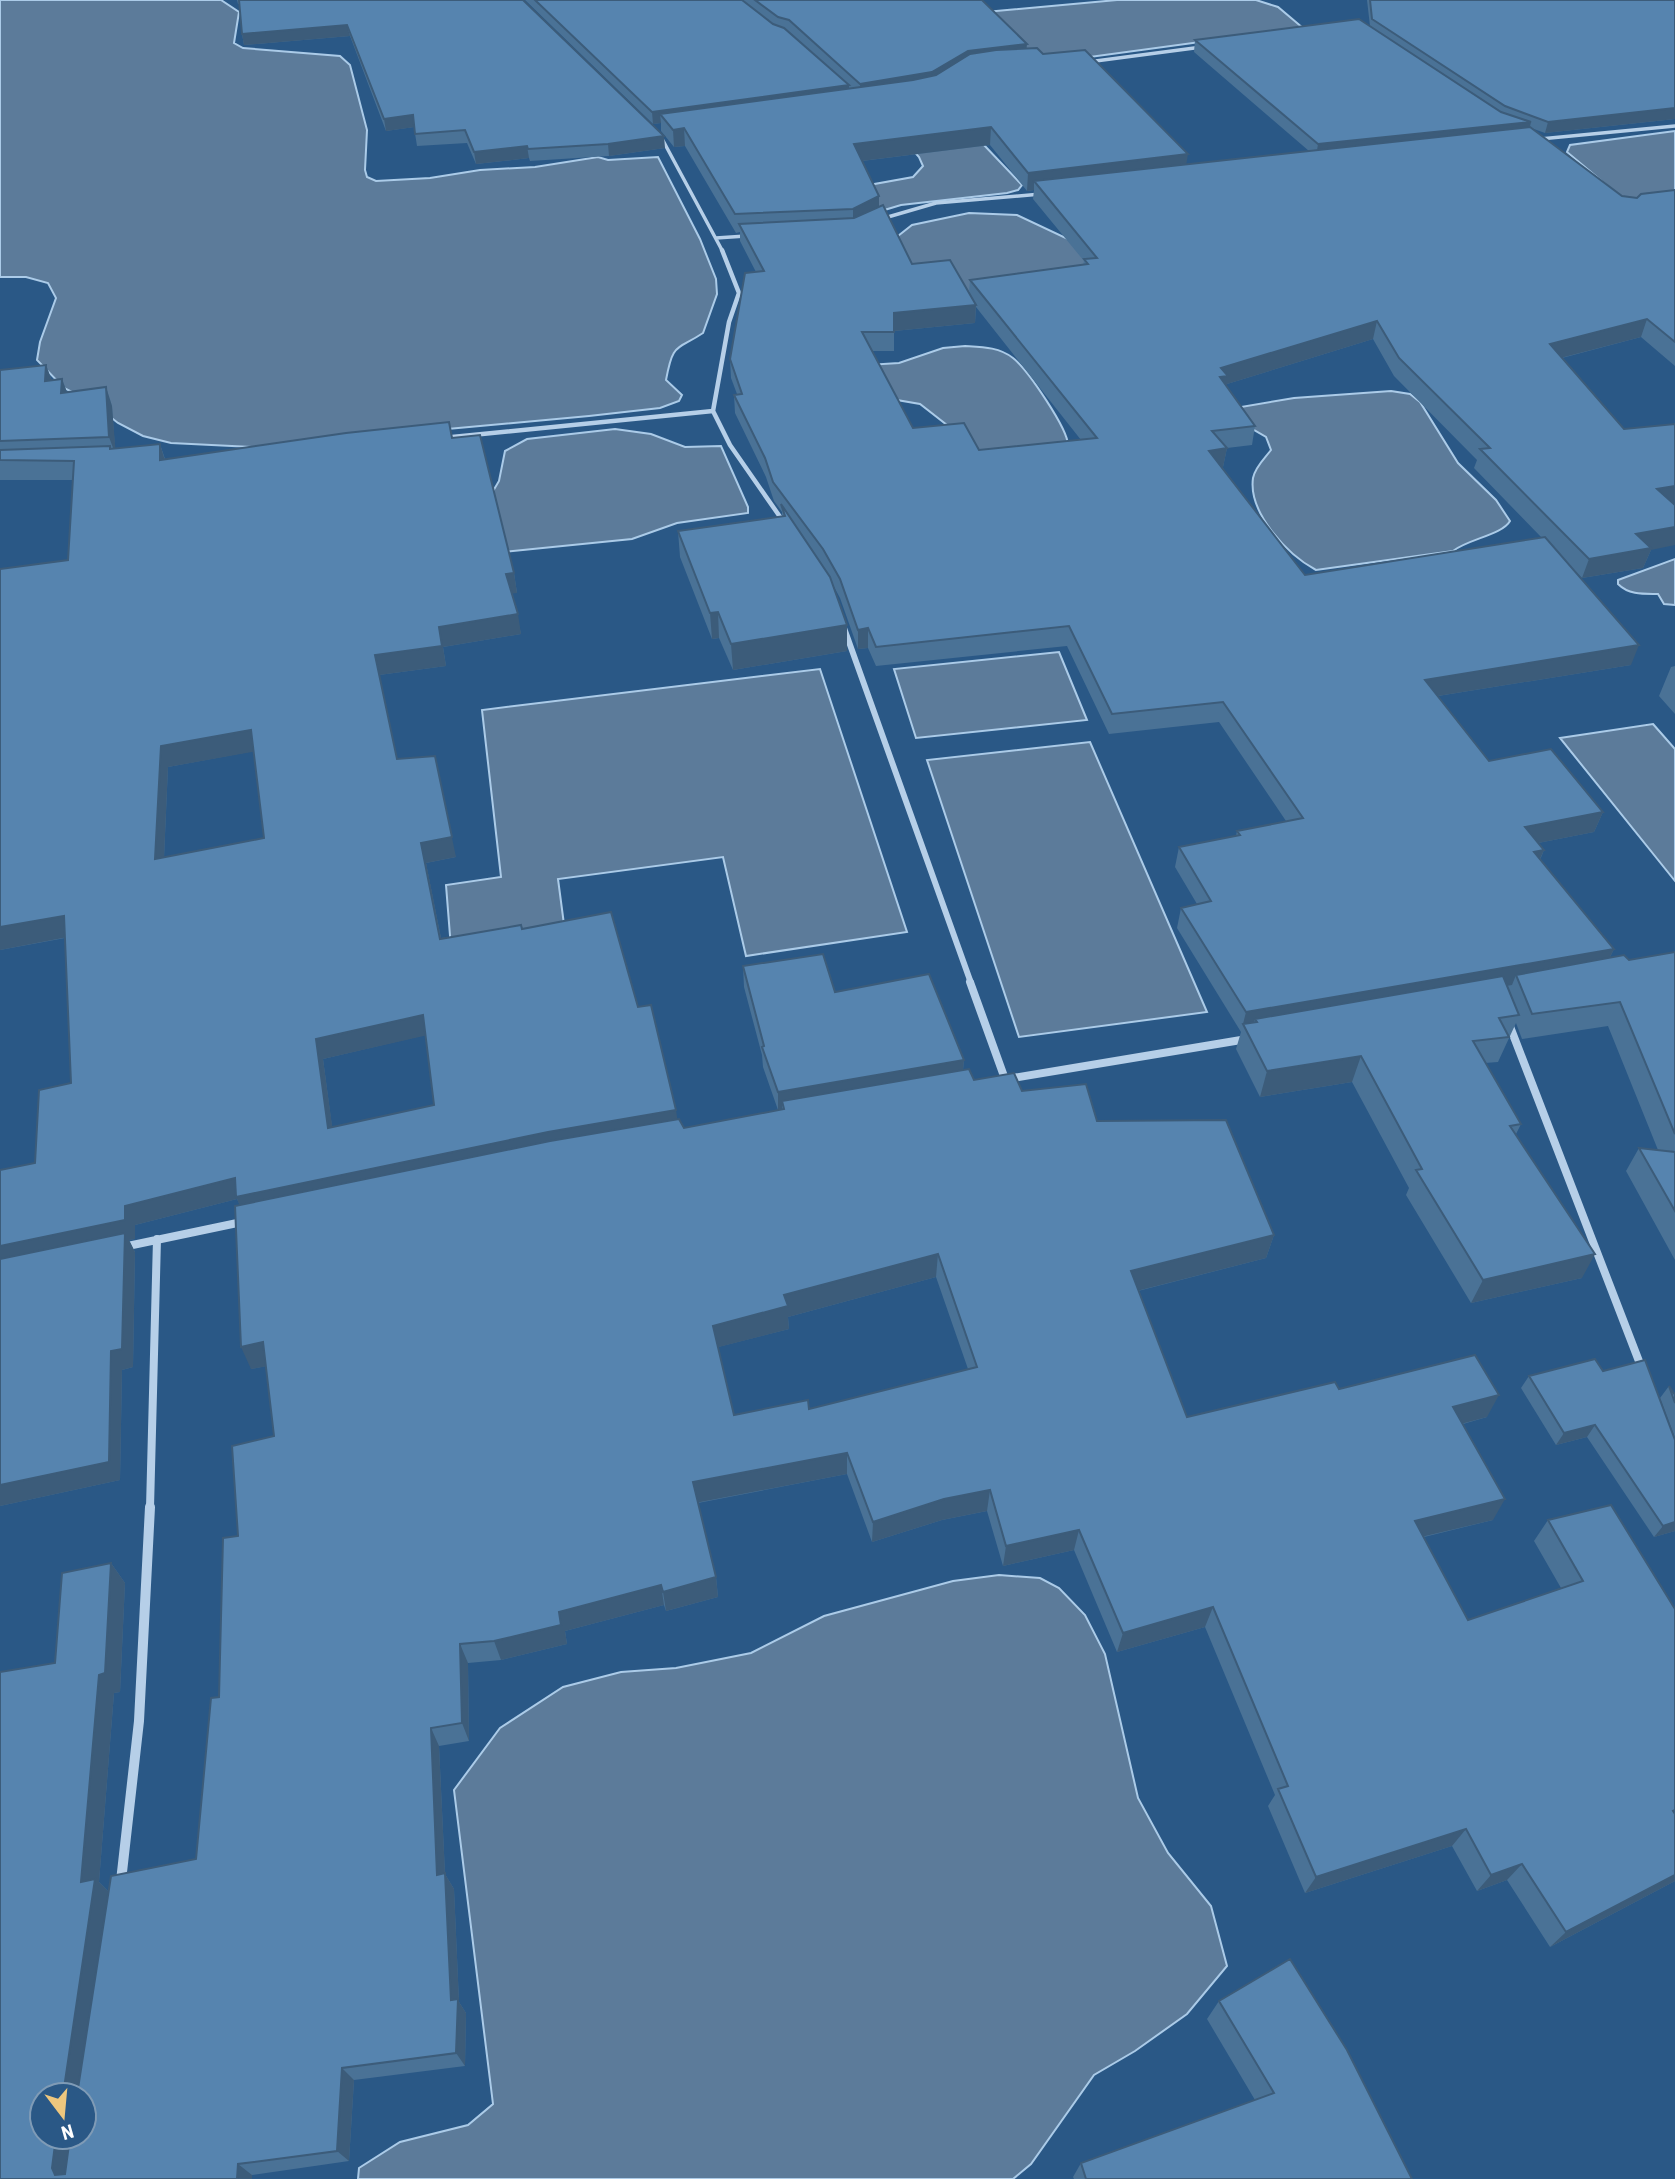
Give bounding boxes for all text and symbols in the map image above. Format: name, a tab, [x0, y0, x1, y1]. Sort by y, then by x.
north arrow	[28, 2081, 98, 2151]
text: N	[59, 2119, 76, 2145]

